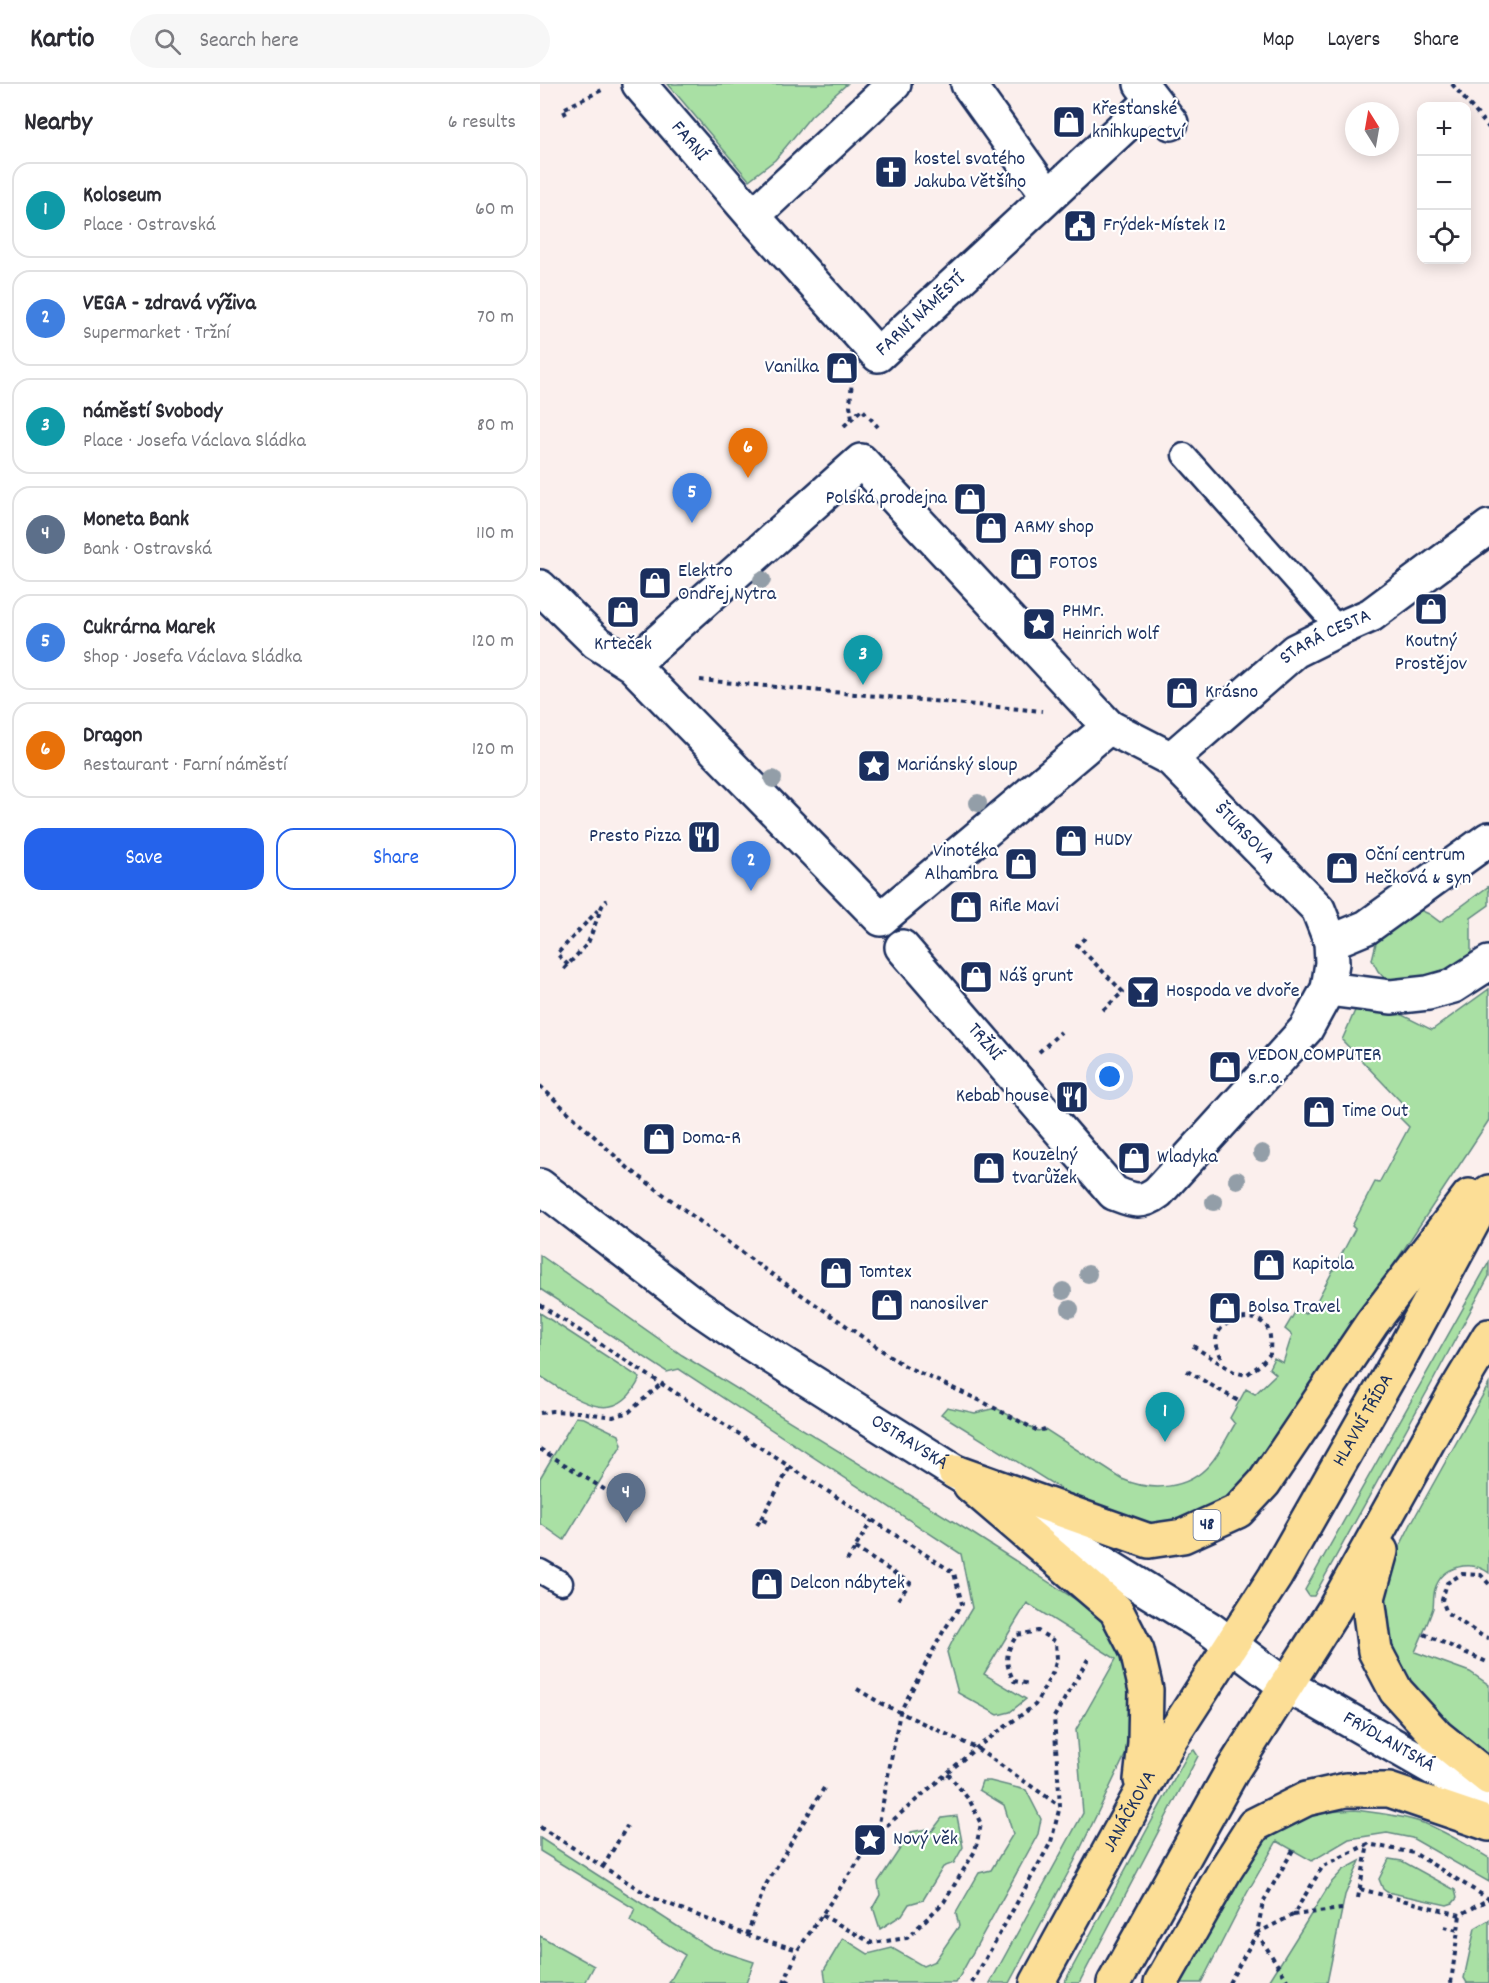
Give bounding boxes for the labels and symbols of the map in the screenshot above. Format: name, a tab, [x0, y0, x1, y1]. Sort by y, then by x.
place label: Křesťanské knihkupectví	[1092, 96, 1186, 147]
north arrow	[1345, 102, 1399, 156]
shop icon: Křesťanské knihkupectví	[1051, 104, 1087, 140]
street label: FARNÍ	[663, 115, 714, 168]
place label: kostel svatého Jakuba Většího	[914, 146, 1026, 197]
church icon: kostel svatého Jakuba Většího	[873, 154, 909, 190]
public building icon: Frýdek-Místek 12	[1062, 208, 1098, 244]
place label: Frýdek-Místek 12	[1103, 212, 1227, 240]
street label: FARNÍ NÁMĚSTÍ	[870, 266, 972, 364]
shop icon: Vanilka	[824, 350, 860, 386]
place label: Vanilka	[765, 354, 820, 382]
pin: 6	[728, 428, 768, 478]
pin: 5	[672, 474, 712, 523]
shop icon: Polská prodejna	[952, 481, 988, 517]
place label: Polská prodejna	[826, 485, 948, 513]
shop icon: ARMY shop	[973, 510, 1009, 546]
place label: ARMY shop	[1014, 514, 1094, 542]
shop icon: FOTOS	[1008, 546, 1044, 582]
place label: FOTOS	[1049, 550, 1098, 578]
place label: Elektro Ondřej Nytra	[678, 558, 777, 609]
shop icon: Elektro Ondřej Nytra	[637, 565, 673, 601]
shop icon: Koutný Prostějov	[1413, 591, 1449, 627]
shop icon: Krteček	[605, 594, 641, 630]
place label: PHMr. Heinrich Wolf	[1062, 598, 1160, 649]
street label: STARÁ CESTA	[1274, 603, 1376, 672]
place icon: PHMr. Heinrich Wolf	[1021, 606, 1057, 642]
place label: Koutný Prostějov	[1395, 628, 1468, 679]
place label: Krteček	[594, 631, 652, 659]
pin: 3	[844, 636, 882, 685]
shop icon: Krásno	[1164, 675, 1200, 711]
place label: Krásno	[1205, 679, 1258, 707]
place icon: Mariánský sloup	[856, 748, 892, 784]
place label: Mariánský sloup	[897, 752, 1018, 780]
street label: ŠTURSOVA	[1207, 797, 1281, 871]
restaurant icon: Presto Pizza	[686, 819, 722, 855]
place label: Presto Pizza	[589, 823, 682, 851]
shop icon: HUDY	[1053, 823, 1089, 859]
place label: HUDY	[1094, 827, 1132, 855]
place label: Vinotéka Alhambra	[925, 838, 999, 889]
pin: 2	[732, 842, 770, 891]
place label: Oční centrum Hečková & syn	[1365, 842, 1471, 893]
shop icon: Vinotéka Alhambra	[1003, 846, 1039, 882]
shop icon: Oční centrum Hečková & syn	[1324, 850, 1360, 886]
shop icon: Rifle Mavi	[948, 889, 984, 925]
place label: Rifle Mavi	[989, 893, 1059, 921]
shop icon: Náš grunt	[958, 959, 994, 995]
place label: Náš grunt	[999, 963, 1074, 991]
bar icon: Hospoda ve dvoře	[1125, 974, 1161, 1010]
place label: Hospoda ve dvoře	[1166, 978, 1300, 1006]
street label: TRŽNÍ	[960, 1017, 1009, 1068]
place label: VEDON COMPUTER s.r.o.	[1248, 1042, 1382, 1093]
shop icon: VEDON COMPUTER s.r.o.	[1207, 1049, 1243, 1085]
your location	[1095, 1062, 1124, 1091]
restaurant icon: Kebab house	[1054, 1079, 1090, 1115]
place label: Kebab house	[956, 1083, 1049, 1111]
shop icon: Time Out	[1301, 1094, 1337, 1130]
place label: Time Out	[1342, 1098, 1408, 1126]
shop icon: Doma-R	[641, 1121, 677, 1157]
place label: Doma-R	[682, 1125, 741, 1153]
shop icon: Wladyka	[1116, 1140, 1152, 1176]
place label: Kouzelný tvarůžek	[1012, 1142, 1078, 1193]
place label: Wladyka	[1157, 1144, 1218, 1172]
shop icon: Kouzelný tvarůžek	[971, 1150, 1007, 1186]
shop icon: Kapitola	[1251, 1247, 1287, 1283]
place label: Kapitola	[1292, 1251, 1355, 1279]
shop icon: Tomtex	[818, 1255, 854, 1291]
place label: Tomtex	[859, 1259, 912, 1287]
shop icon: nanosilver	[869, 1287, 905, 1323]
shop icon: Bolsa Travel	[1207, 1290, 1243, 1326]
place label: nanosilver	[910, 1291, 989, 1319]
place label: Bolsa Travel	[1248, 1294, 1340, 1322]
street label: HLAVNÍ TŘÍDA	[1326, 1369, 1402, 1472]
pin: 1	[1146, 1392, 1184, 1442]
street label: OSTRAVSKÁ	[865, 1408, 953, 1478]
pin: 4	[606, 1474, 646, 1523]
road number: 48	[1194, 1510, 1220, 1540]
shop icon: Delcon nábytek	[749, 1566, 785, 1602]
place label: Delcon nábytek	[790, 1570, 905, 1598]
street label: FRÝDLANTSKÁ	[1337, 1705, 1440, 1780]
street label: JANÁČKOVA	[1097, 1766, 1164, 1858]
place icon: Nový věk	[852, 1822, 888, 1858]
place label: Nový věk	[893, 1826, 958, 1854]

